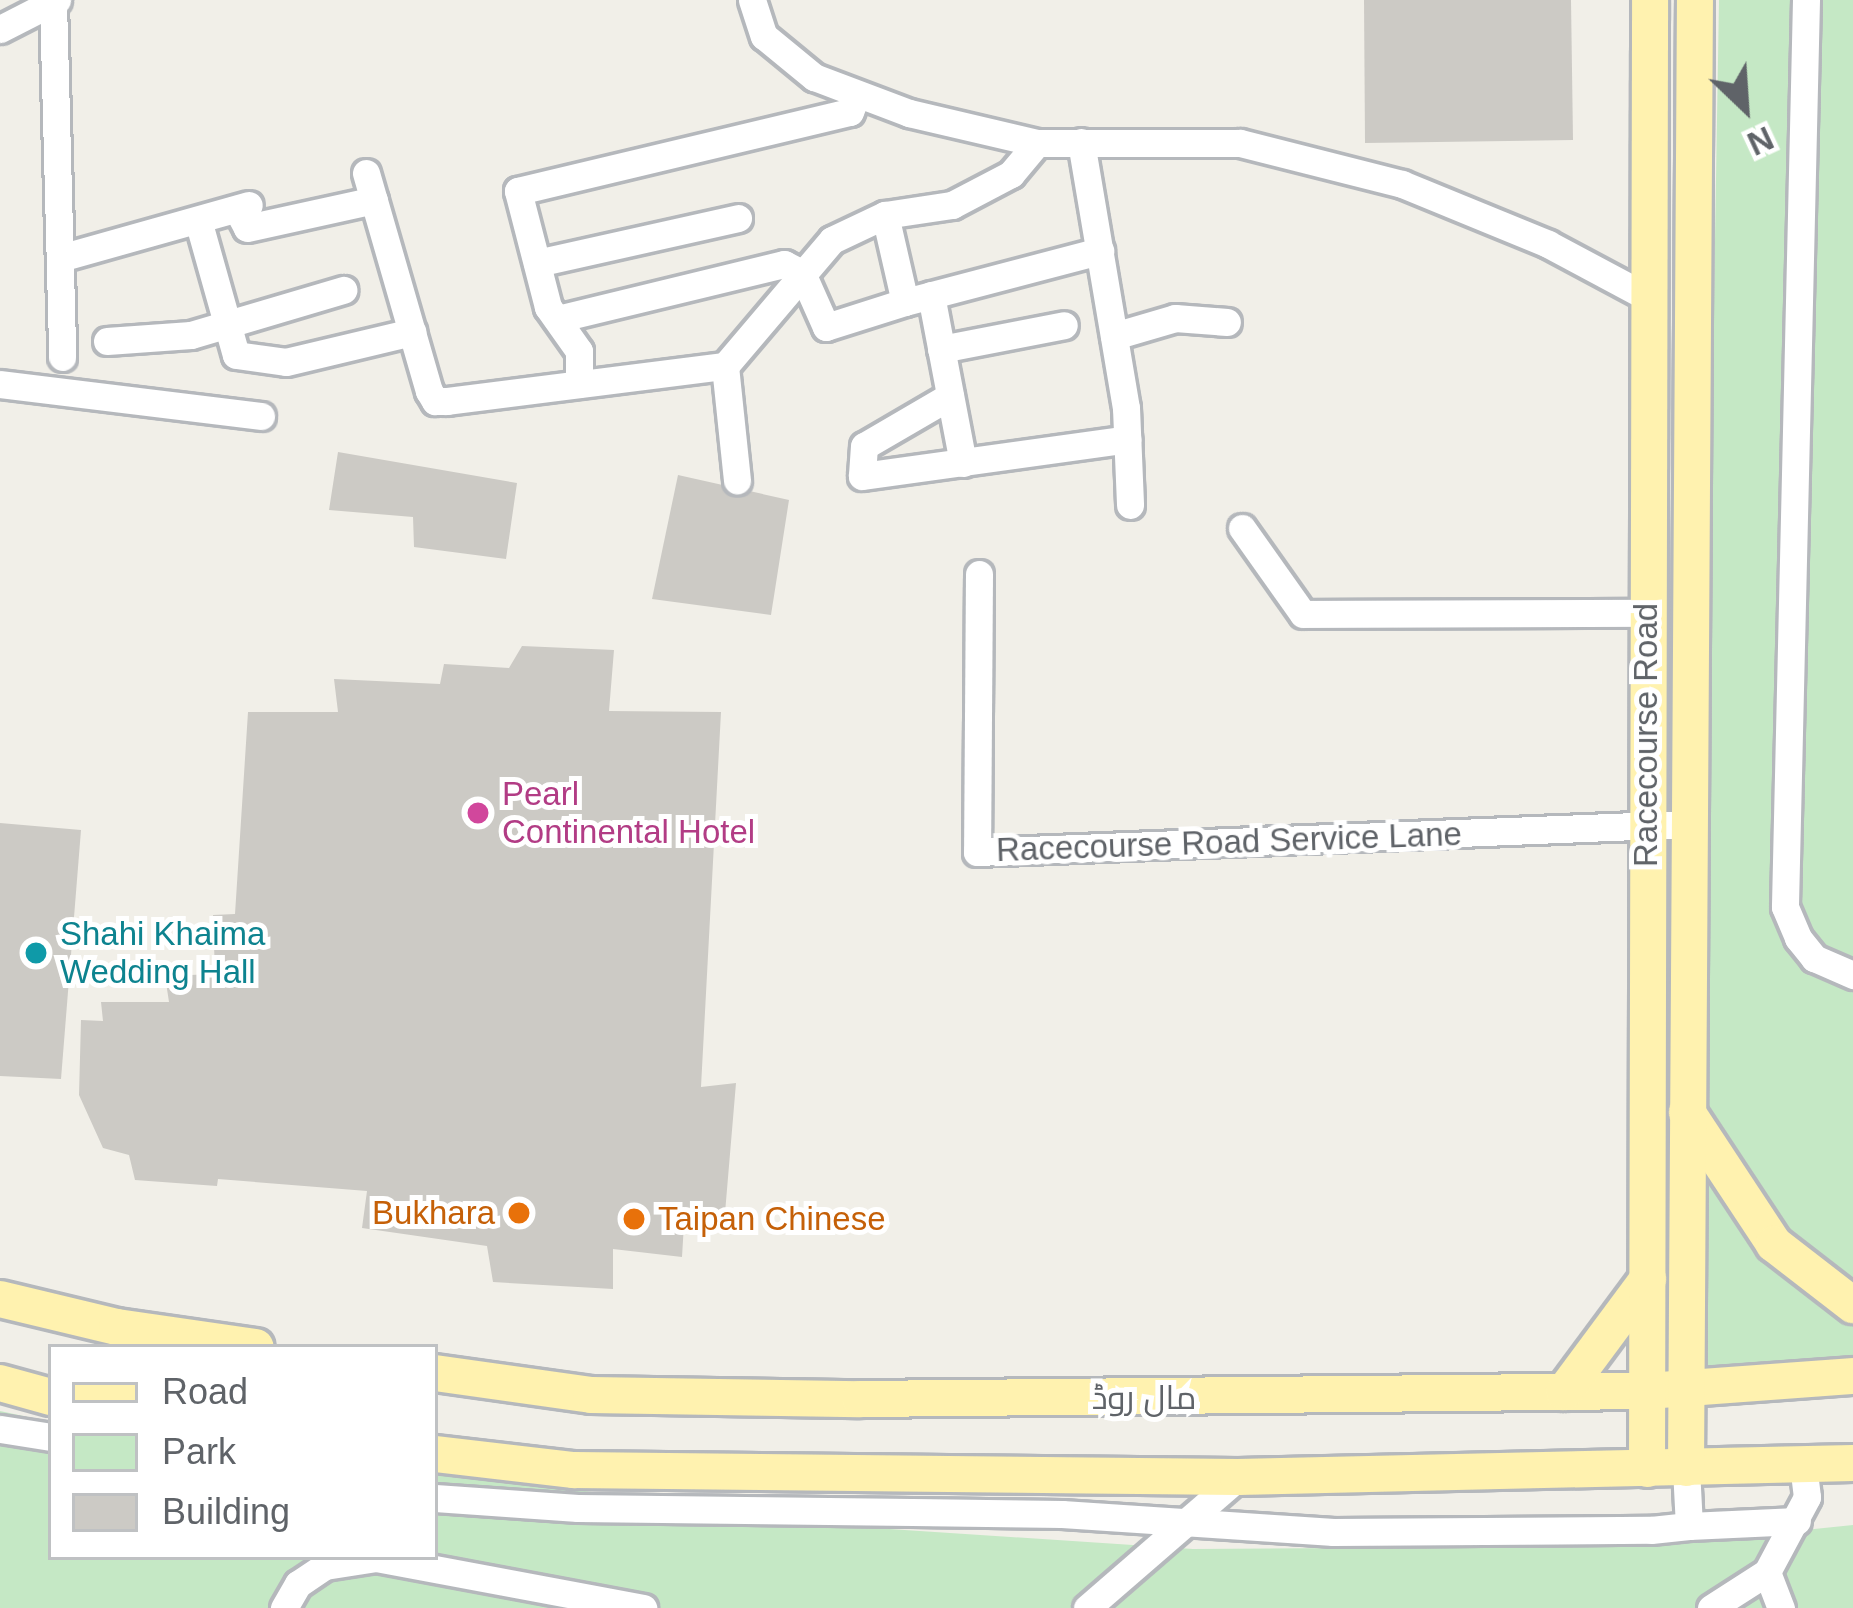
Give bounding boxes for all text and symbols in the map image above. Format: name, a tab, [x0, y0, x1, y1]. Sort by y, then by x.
north arrow	[1685, 48, 1805, 168]
text: N	[1742, 119, 1779, 163]
street label: Racecourse Road	[1626, 603, 1666, 867]
place label: Pearl Continental Hotel	[502, 774, 755, 852]
marker: Pearl Continental Hotel	[465, 800, 491, 826]
street label: Racecourse Road Service Lane	[995, 814, 1463, 870]
place label: Shahi Khaima Wedding Hall	[60, 914, 265, 992]
marker: Shahi Khaima Wedding Hall	[23, 940, 49, 966]
place label: Bukhara	[372, 1193, 495, 1233]
place label: Taipan Chinese	[658, 1199, 885, 1239]
marker: Bukhara	[506, 1200, 532, 1226]
marker: Taipan Chinese	[621, 1206, 647, 1232]
legend	[48, 1344, 438, 1560]
text: Road	[162, 1371, 248, 1412]
street label: مال روڈ	[1092, 1378, 1196, 1418]
text: Park	[162, 1431, 236, 1472]
text: Building	[162, 1491, 290, 1532]

